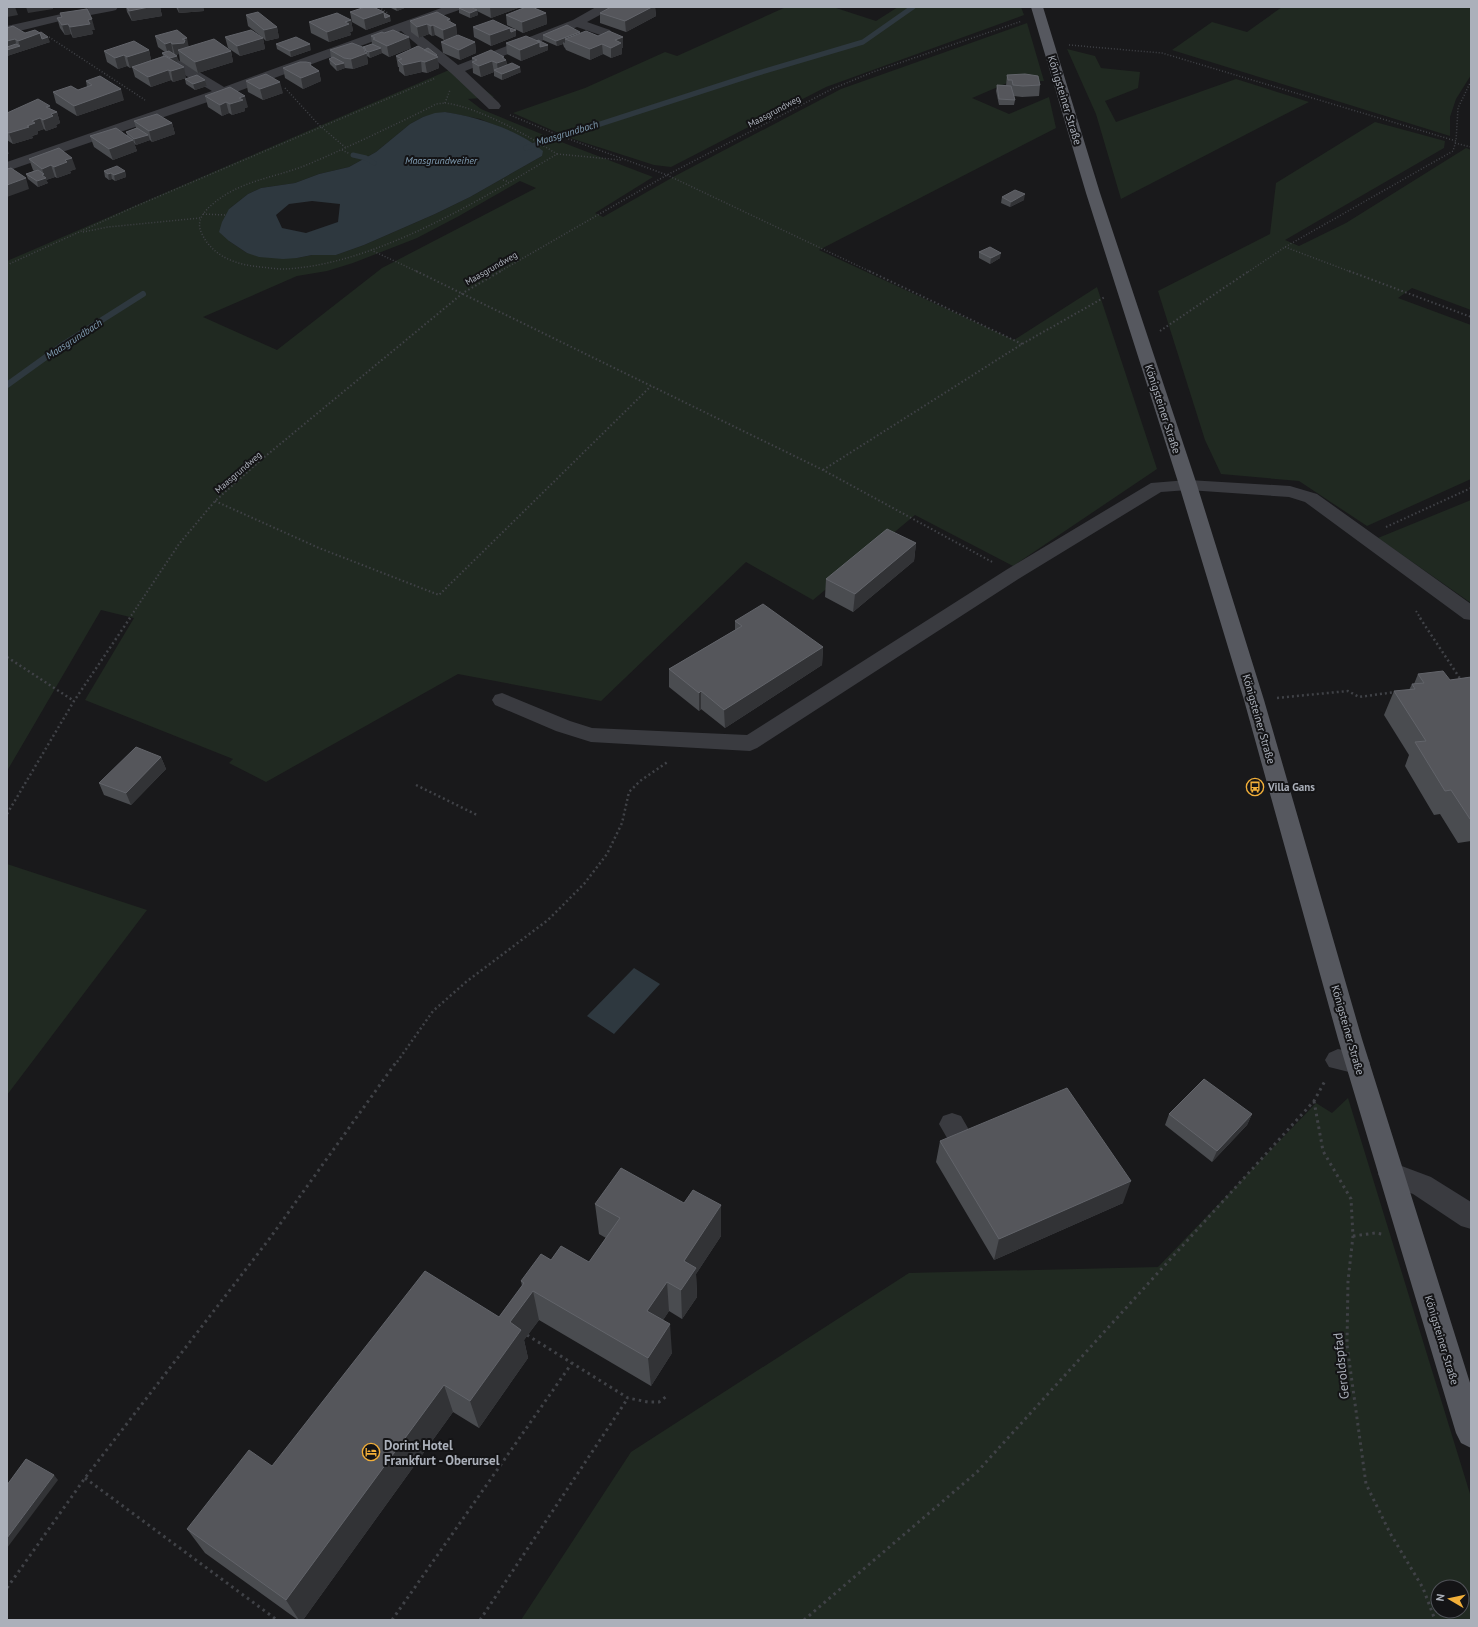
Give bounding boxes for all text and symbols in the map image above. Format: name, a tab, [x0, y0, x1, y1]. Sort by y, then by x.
street label: Königsteiner Straße	[1045, 54, 1085, 147]
street label: Maasgrundweg	[746, 92, 802, 130]
water label: Maasgrundbach	[534, 117, 600, 149]
water label: Maasgrundweiher	[405, 154, 478, 167]
street label: Maasgrundweg	[463, 249, 519, 287]
water label: Maasgrundbach	[43, 316, 105, 362]
street label: Königsteiner Straße	[1142, 363, 1184, 456]
street label: Maasgrundweg	[212, 449, 264, 495]
street label: Königsteiner Straße	[1239, 672, 1279, 766]
bus stop icon: Villa Gans	[1245, 777, 1265, 797]
place label: Villa Gans	[1267, 780, 1315, 794]
street label: Königsteiner Straße	[1328, 983, 1368, 1077]
street label: Königsteiner Straße	[1422, 1294, 1462, 1387]
street label: Geroldspfad	[1329, 1332, 1353, 1400]
place label: Dorint Hotel Frankfurt - Oberursel	[384, 1437, 500, 1469]
hotel icon: Dorint Hotel Frankfurt - Oberursel	[361, 1442, 381, 1462]
north arrow	[1430, 1579, 1470, 1619]
text: N	[1433, 1593, 1448, 1602]

